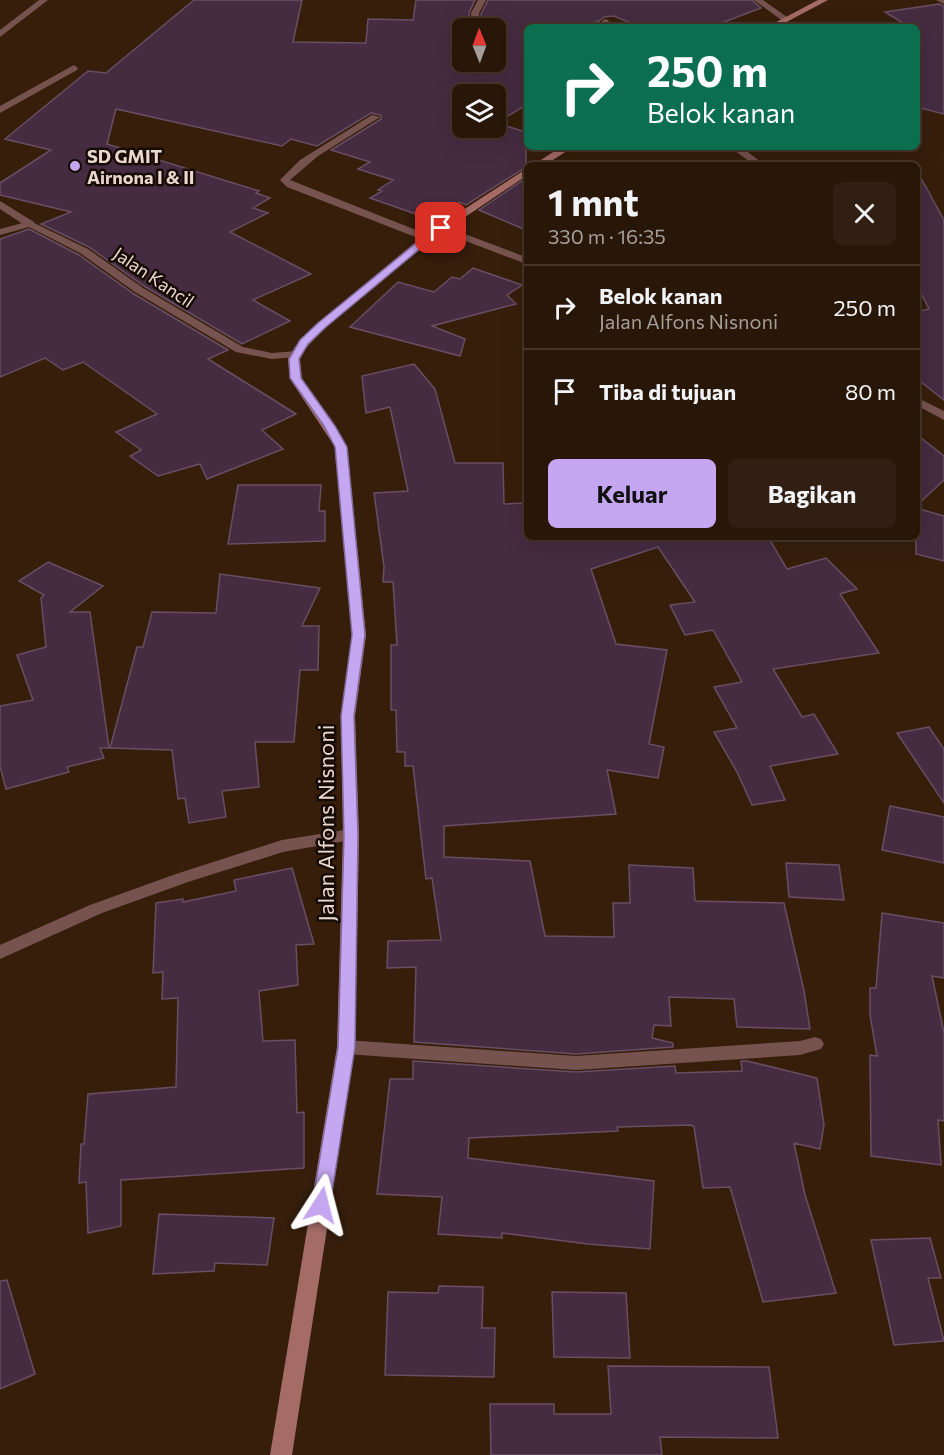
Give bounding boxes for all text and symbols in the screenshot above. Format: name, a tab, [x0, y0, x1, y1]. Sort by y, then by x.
north arrow	[452, 18, 506, 72]
map controls	[452, 18, 506, 138]
text: 250 m	[647, 44, 768, 96]
icon: right	[548, 48, 626, 126]
button: layers	[452, 84, 506, 138]
text: Belok kanan	[647, 96, 795, 129]
place label: SD GMIT Airnona I & II	[87, 145, 195, 188]
marker: SD GMIT Airnona I & II	[68, 159, 82, 173]
text: 1 mnt	[548, 179, 639, 223]
button: close	[833, 182, 896, 245]
pin	[415, 202, 466, 253]
icon: arrive	[424, 211, 457, 244]
text: 330 m · 16:35	[548, 224, 666, 248]
street label: Jalan Kancil	[110, 242, 198, 312]
text: Belok kanan	[599, 282, 722, 309]
icon: right	[548, 291, 581, 324]
text: 250 m	[833, 294, 896, 321]
text: Jalan Alfons Nisnoni	[599, 309, 778, 333]
icon: arrive	[548, 375, 581, 408]
text: Tiba di tujuan	[599, 378, 736, 405]
text: 80 m	[845, 378, 896, 405]
button: Keluar	[548, 459, 716, 528]
button: Bagikan	[728, 459, 896, 528]
street label: Jalan Alfons Nisnoni	[312, 725, 339, 921]
position arrow	[289, 1173, 353, 1237]

